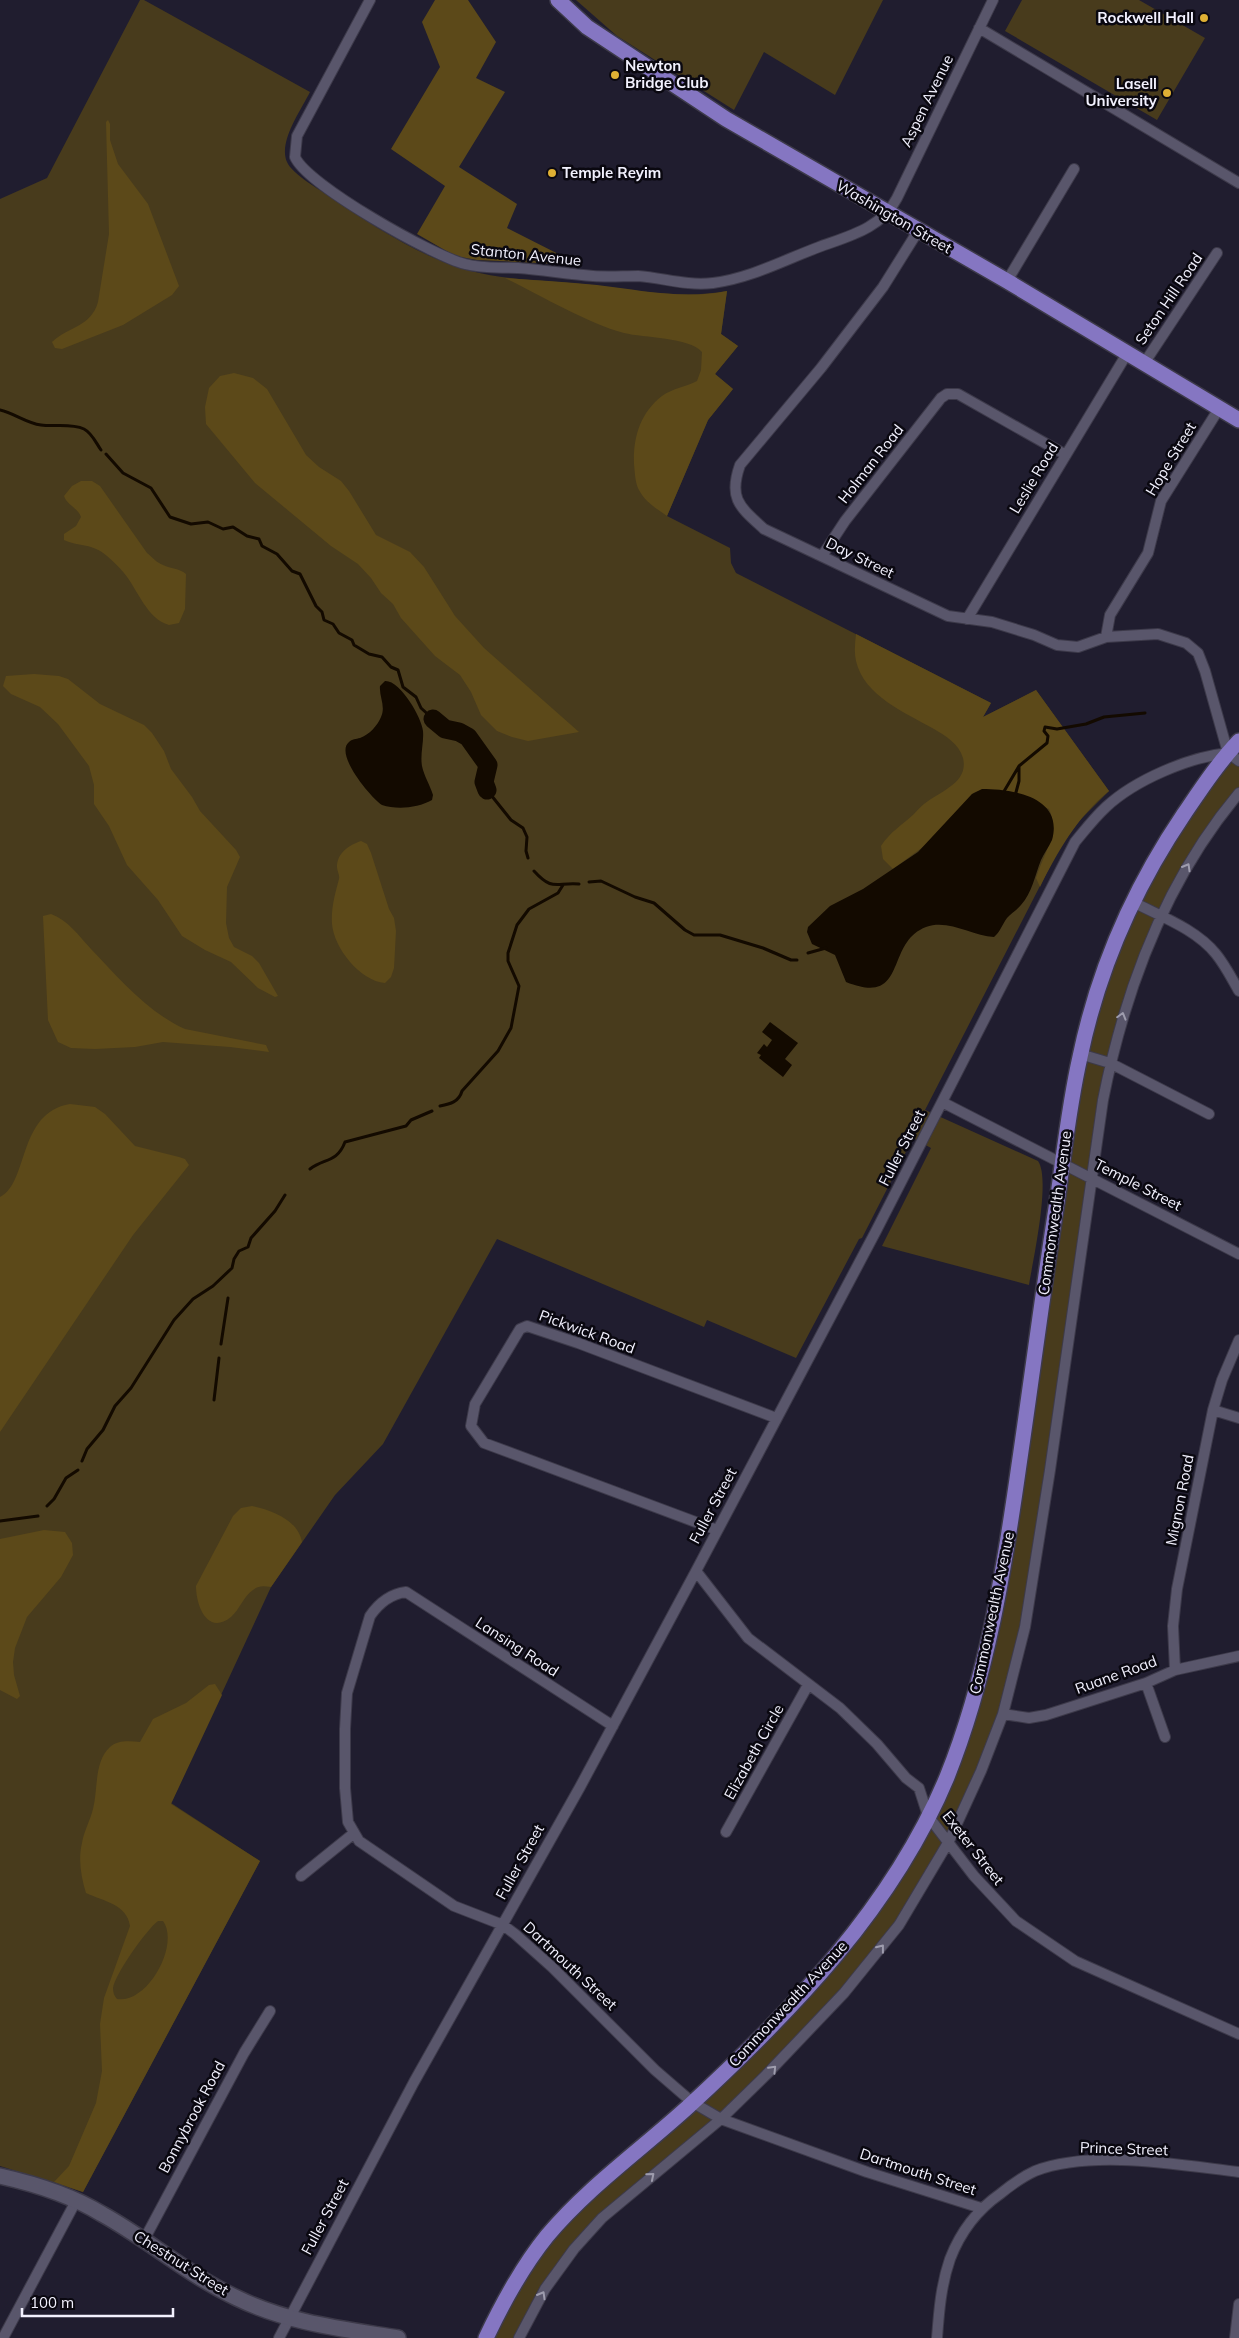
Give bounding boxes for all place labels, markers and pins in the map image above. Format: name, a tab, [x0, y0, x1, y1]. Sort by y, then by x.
place label: Rockwell Hall	[1097, 8, 1194, 27]
marker: Rockwell Hall	[1198, 12, 1210, 24]
place label: Newton Bridge Club	[625, 56, 709, 92]
marker: Newton Bridge Club	[609, 69, 621, 81]
place label: Lasell University	[1086, 74, 1158, 110]
marker: Lasell University	[1161, 87, 1173, 99]
place label: Temple Reyim	[562, 163, 661, 182]
marker: Temple Reyim	[546, 167, 558, 179]

